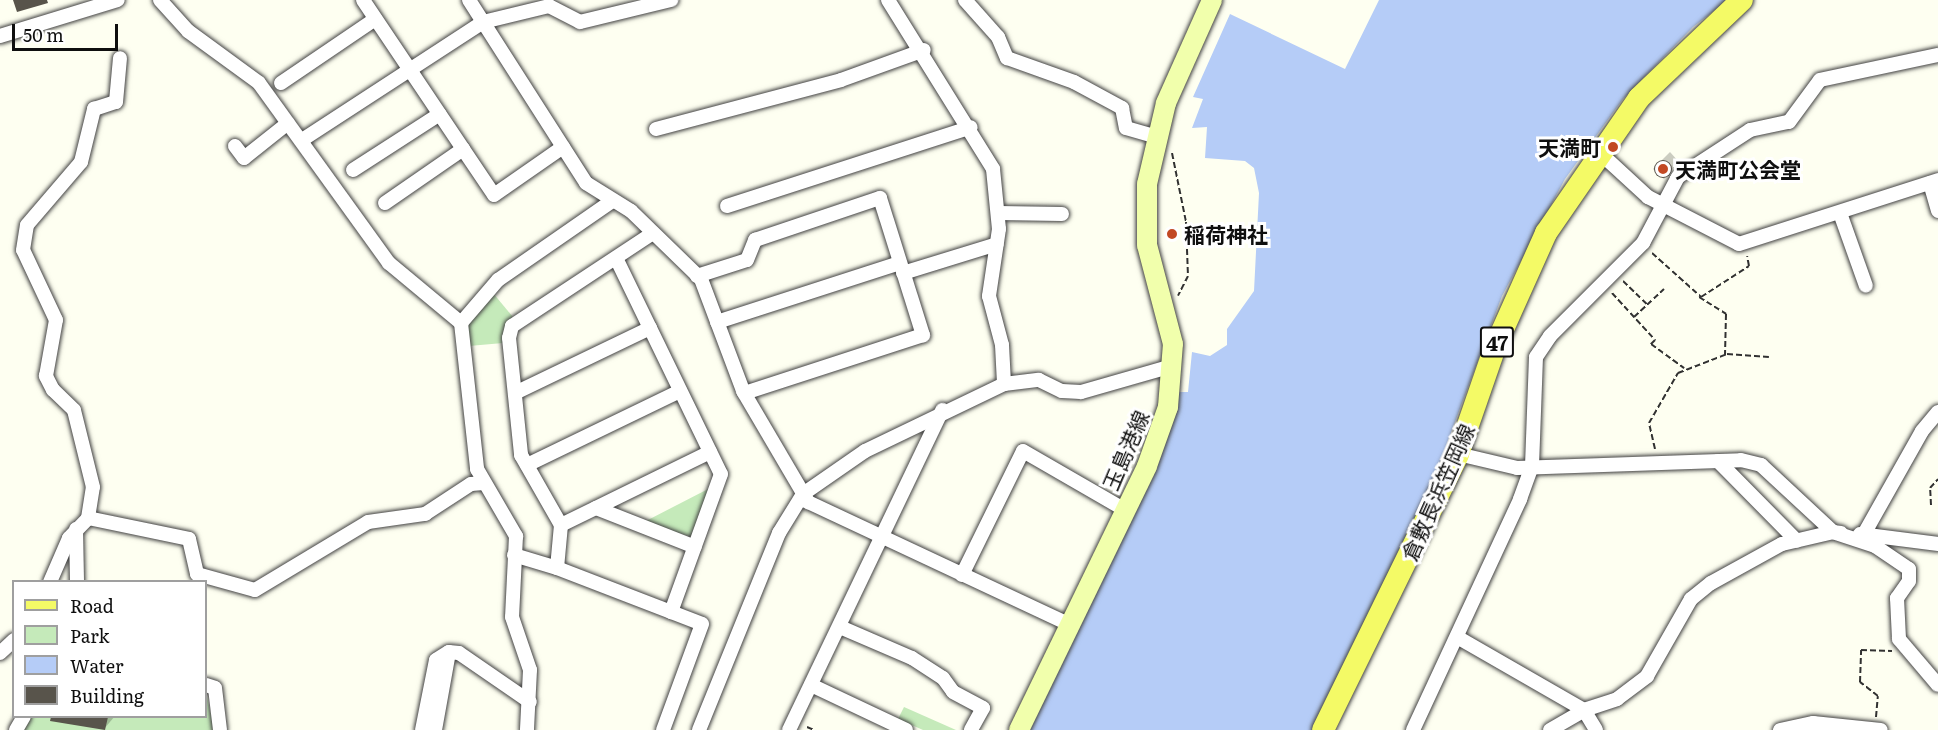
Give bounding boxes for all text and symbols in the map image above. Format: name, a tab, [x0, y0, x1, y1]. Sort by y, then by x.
scale bar	[15, 12, 122, 50]
text: 50 m	[23, 21, 64, 48]
place label: 天満町	[1538, 134, 1601, 160]
marker: 天満町	[1606, 140, 1620, 154]
place label: 天満町公会堂	[1675, 156, 1801, 182]
marker: 天満町公会堂	[1656, 162, 1670, 176]
place label: 稲荷神社	[1184, 221, 1268, 247]
marker: 稲荷神社	[1165, 227, 1179, 241]
road number: 47	[1479, 325, 1515, 359]
street label: 玉島港線	[1097, 406, 1153, 494]
street label: 倉敷長浜笠岡線	[1396, 420, 1478, 564]
legend	[12, 580, 207, 718]
text: Road	[70, 592, 114, 619]
text: Park	[70, 622, 109, 649]
text: Water	[70, 652, 123, 679]
text: Building	[70, 682, 144, 709]

